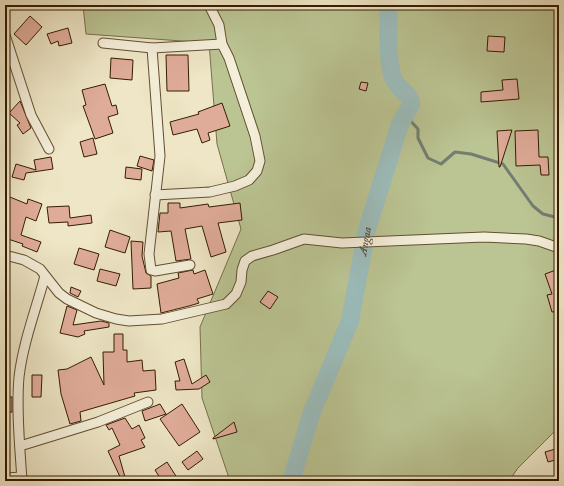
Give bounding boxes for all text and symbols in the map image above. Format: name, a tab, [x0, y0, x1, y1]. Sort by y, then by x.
water label: Angaa	[355, 225, 375, 259]

